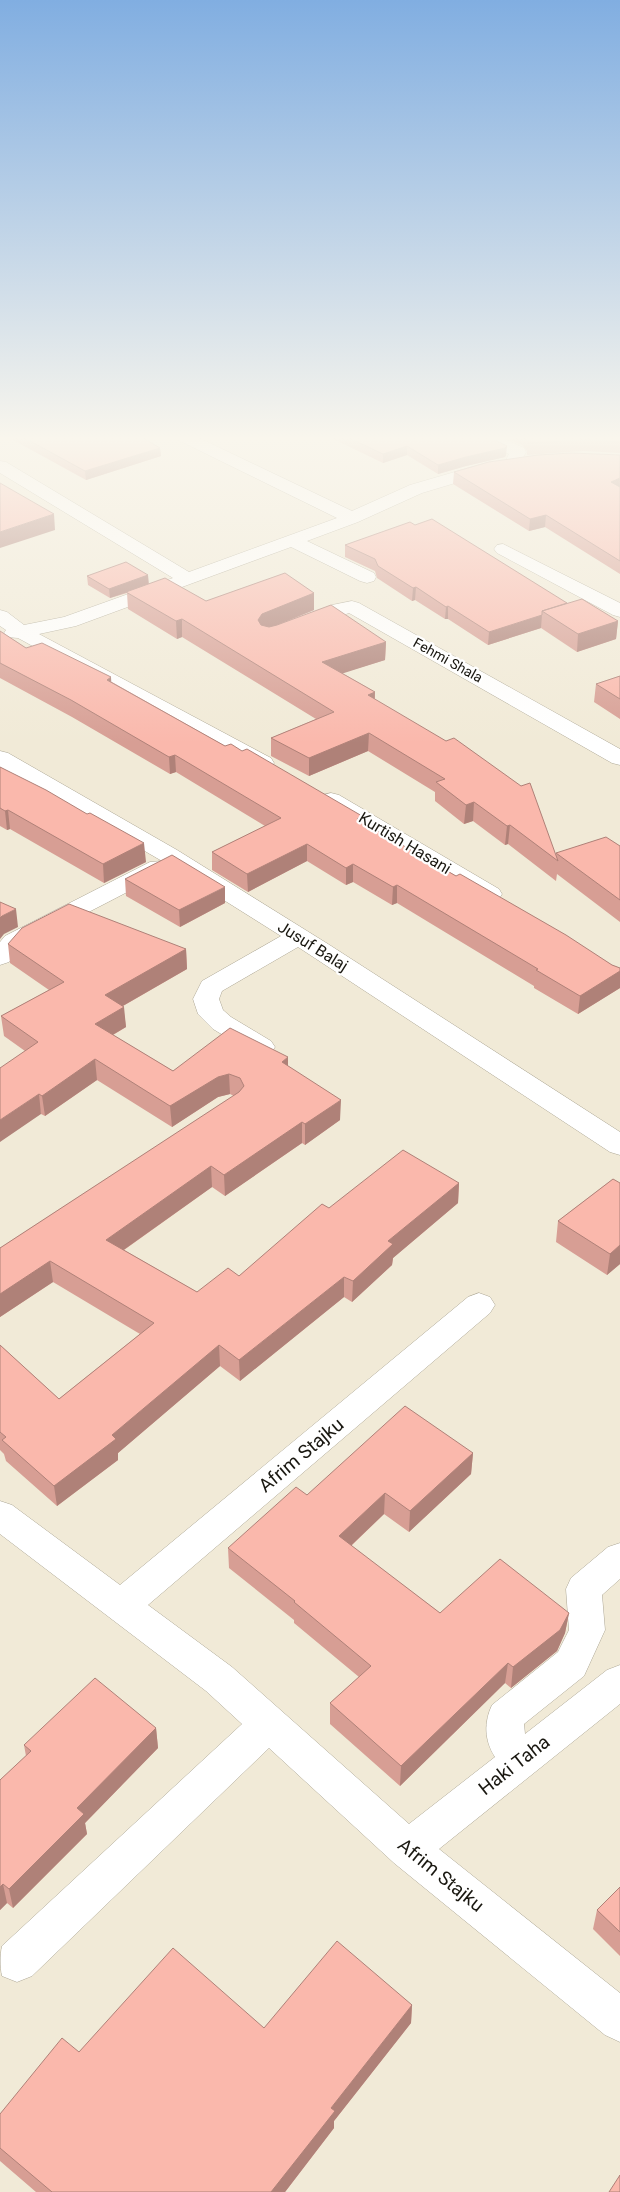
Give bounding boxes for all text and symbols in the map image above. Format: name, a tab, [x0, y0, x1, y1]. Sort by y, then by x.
street label: Fehmi Shala	[411, 634, 485, 686]
street label: Kurtish Hasani	[355, 808, 455, 878]
street label: Jusuf Balaj	[274, 917, 352, 975]
street label: Afrim Stajku	[254, 1413, 348, 1497]
street label: Haki Taha	[474, 1730, 554, 1800]
street label: Afrim Stajku	[393, 1833, 489, 1917]

